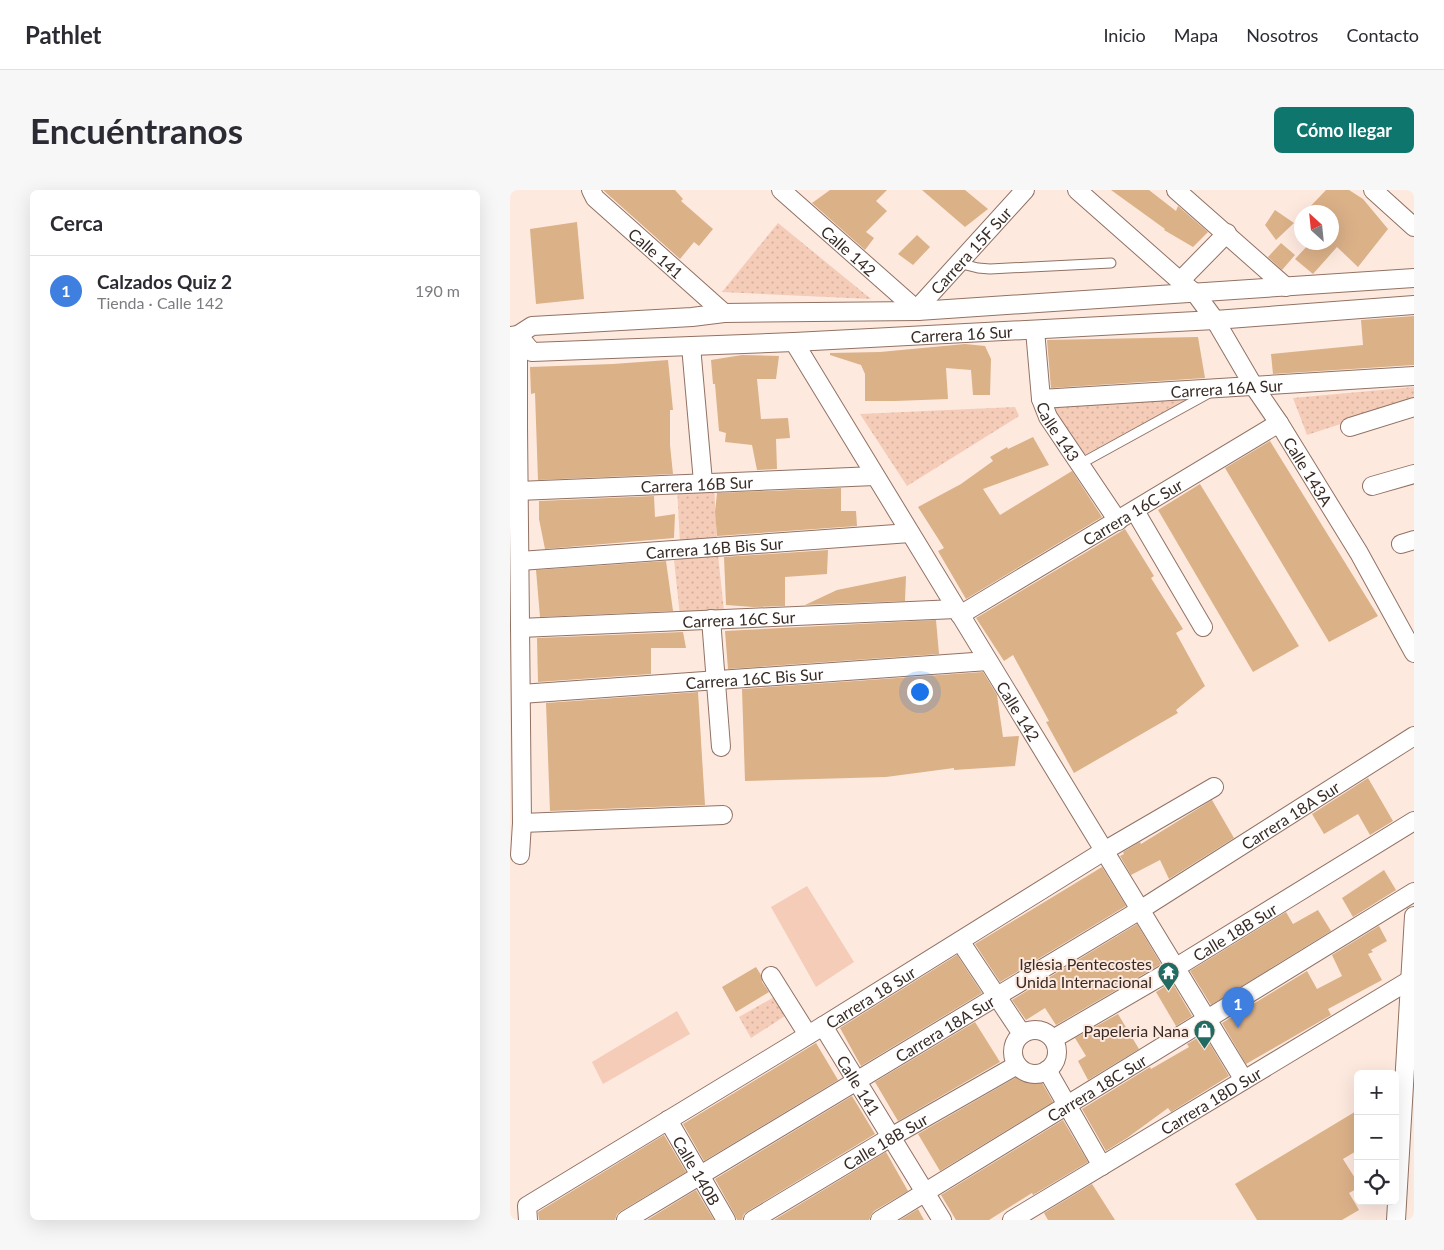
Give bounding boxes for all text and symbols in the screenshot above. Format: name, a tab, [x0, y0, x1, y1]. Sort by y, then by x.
text: Pathlet	[25, 20, 102, 49]
text: Inicio	[1103, 24, 1146, 46]
text: Mapa	[1174, 24, 1218, 46]
text: Nosotros	[1246, 24, 1318, 46]
text: Contacto	[1346, 24, 1419, 46]
button: Cómo llegar	[1274, 107, 1414, 153]
text: Encuéntranos	[30, 109, 243, 151]
street label: Carrera 15F Sur	[926, 203, 1015, 297]
north arrow	[1294, 205, 1339, 250]
text: Cerca	[50, 210, 103, 235]
street label: Calle 142	[818, 221, 880, 279]
street label: Calle 141	[625, 223, 687, 282]
text: Calzados Quiz 2	[97, 270, 232, 293]
text: 1	[61, 281, 71, 300]
text: 190 m	[415, 281, 460, 300]
text: Tienda · Calle 142	[97, 293, 223, 312]
street label: Carrera 16 Sur	[910, 321, 1013, 345]
street label: Carrera 16A Sur	[1170, 375, 1284, 400]
street label: Calle 143	[1033, 399, 1084, 464]
street label: Calle 143A	[1280, 433, 1337, 509]
street label: Carrera 16B Sur	[640, 472, 754, 495]
street label: Carrera 16C Sur	[1079, 474, 1186, 549]
street label: Carrera 16B Bis Sur	[645, 533, 784, 561]
street label: Carrera 16C Sur	[682, 607, 796, 630]
street label: Carrera 16C Bis Sur	[685, 663, 824, 692]
street label: Calle 142	[993, 677, 1044, 744]
your location	[907, 679, 933, 705]
street label: Carrera 18A Sur	[1237, 776, 1343, 853]
street label: Calle 18B Sur	[1189, 898, 1280, 964]
place label: Iglesia Pentecostes Unida Internacional	[1015, 954, 1152, 991]
temple icon: Iglesia Pentecostes Unida Internacional	[1156, 960, 1180, 991]
street label: Carrera 18 Sur	[822, 961, 919, 1032]
pin: 1	[1222, 987, 1254, 1028]
street label: Carrera 18A Sur	[891, 991, 998, 1065]
shop icon: Papeleria Nana	[1193, 1018, 1217, 1049]
place label: Papeleria Nana	[1084, 1021, 1189, 1040]
street label: Carrera 18C Sur	[1043, 1050, 1150, 1125]
street label: Calle 141	[834, 1051, 885, 1118]
street label: Carrera 18D Sur	[1157, 1062, 1265, 1138]
map controls	[1354, 1070, 1399, 1205]
button: +	[1354, 1070, 1399, 1115]
street label: Calle 18B Sur	[839, 1109, 931, 1173]
button: −	[1354, 1115, 1399, 1160]
street label: Calle 140B	[670, 1132, 725, 1208]
button: locate	[1354, 1160, 1399, 1205]

